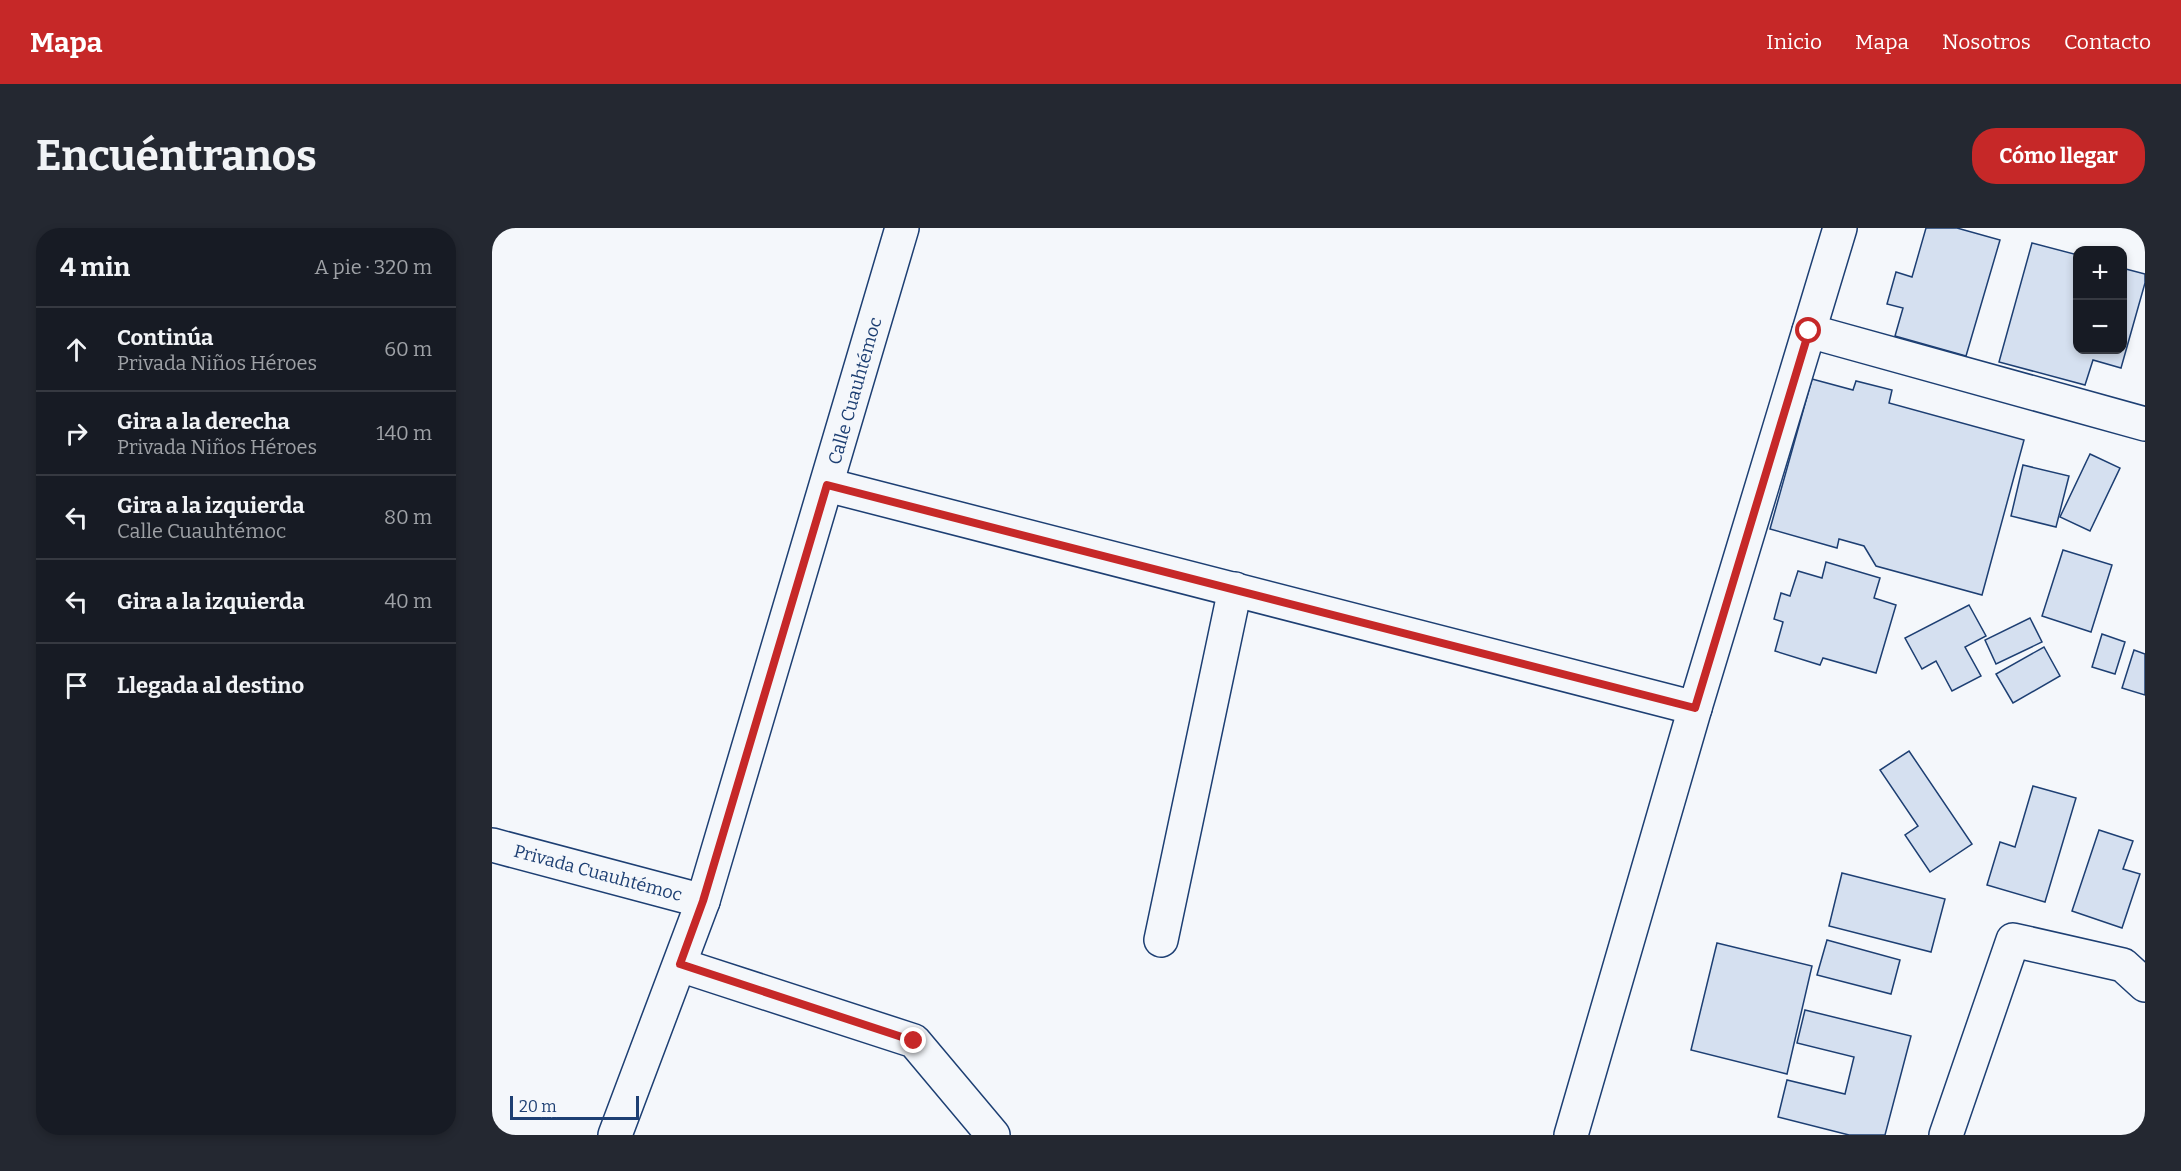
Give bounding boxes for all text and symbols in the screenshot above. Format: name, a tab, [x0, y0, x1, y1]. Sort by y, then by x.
text: Mapa	[30, 26, 103, 59]
text: Inicio	[1766, 29, 1822, 55]
text: Mapa	[1855, 29, 1909, 55]
text: Nosotros	[1942, 29, 2031, 55]
text: Contacto	[2064, 29, 2151, 55]
button: Cómo llegar	[1972, 128, 2145, 184]
text: Encuéntranos	[36, 131, 317, 181]
map controls	[2073, 246, 2127, 354]
button: +	[2073, 246, 2127, 300]
text: 4 min	[60, 252, 130, 283]
text: A pie · 320 m	[315, 255, 432, 279]
button: −	[2073, 300, 2127, 354]
street label: Calle Cuauhtémoc	[823, 315, 887, 467]
route start	[1795, 317, 1821, 343]
text: Continúa	[117, 324, 213, 351]
icon: ahead	[60, 333, 93, 366]
text: 60 m	[384, 337, 432, 361]
text: Privada Niños Héroes	[117, 351, 317, 375]
text: Gira a la derecha	[117, 408, 290, 435]
icon: right	[60, 417, 93, 450]
text: 140 m	[376, 421, 432, 445]
text: Privada Niños Héroes	[117, 435, 317, 459]
text: Gira a la izquierda	[117, 492, 305, 519]
icon: left	[60, 501, 93, 534]
text: 80 m	[384, 505, 432, 529]
text: Calle Cuauhtémoc	[117, 519, 286, 543]
icon: left	[60, 585, 93, 618]
text: Gira a la izquierda	[117, 588, 305, 615]
text: 40 m	[384, 589, 432, 613]
icon: arrive	[60, 669, 93, 702]
text: Llegada al destino	[117, 672, 304, 699]
street label: Privada Cuauhtémoc	[511, 840, 685, 906]
route end	[900, 1027, 926, 1053]
scale bar	[510, 1093, 639, 1120]
text: 20 m	[519, 1097, 556, 1116]

